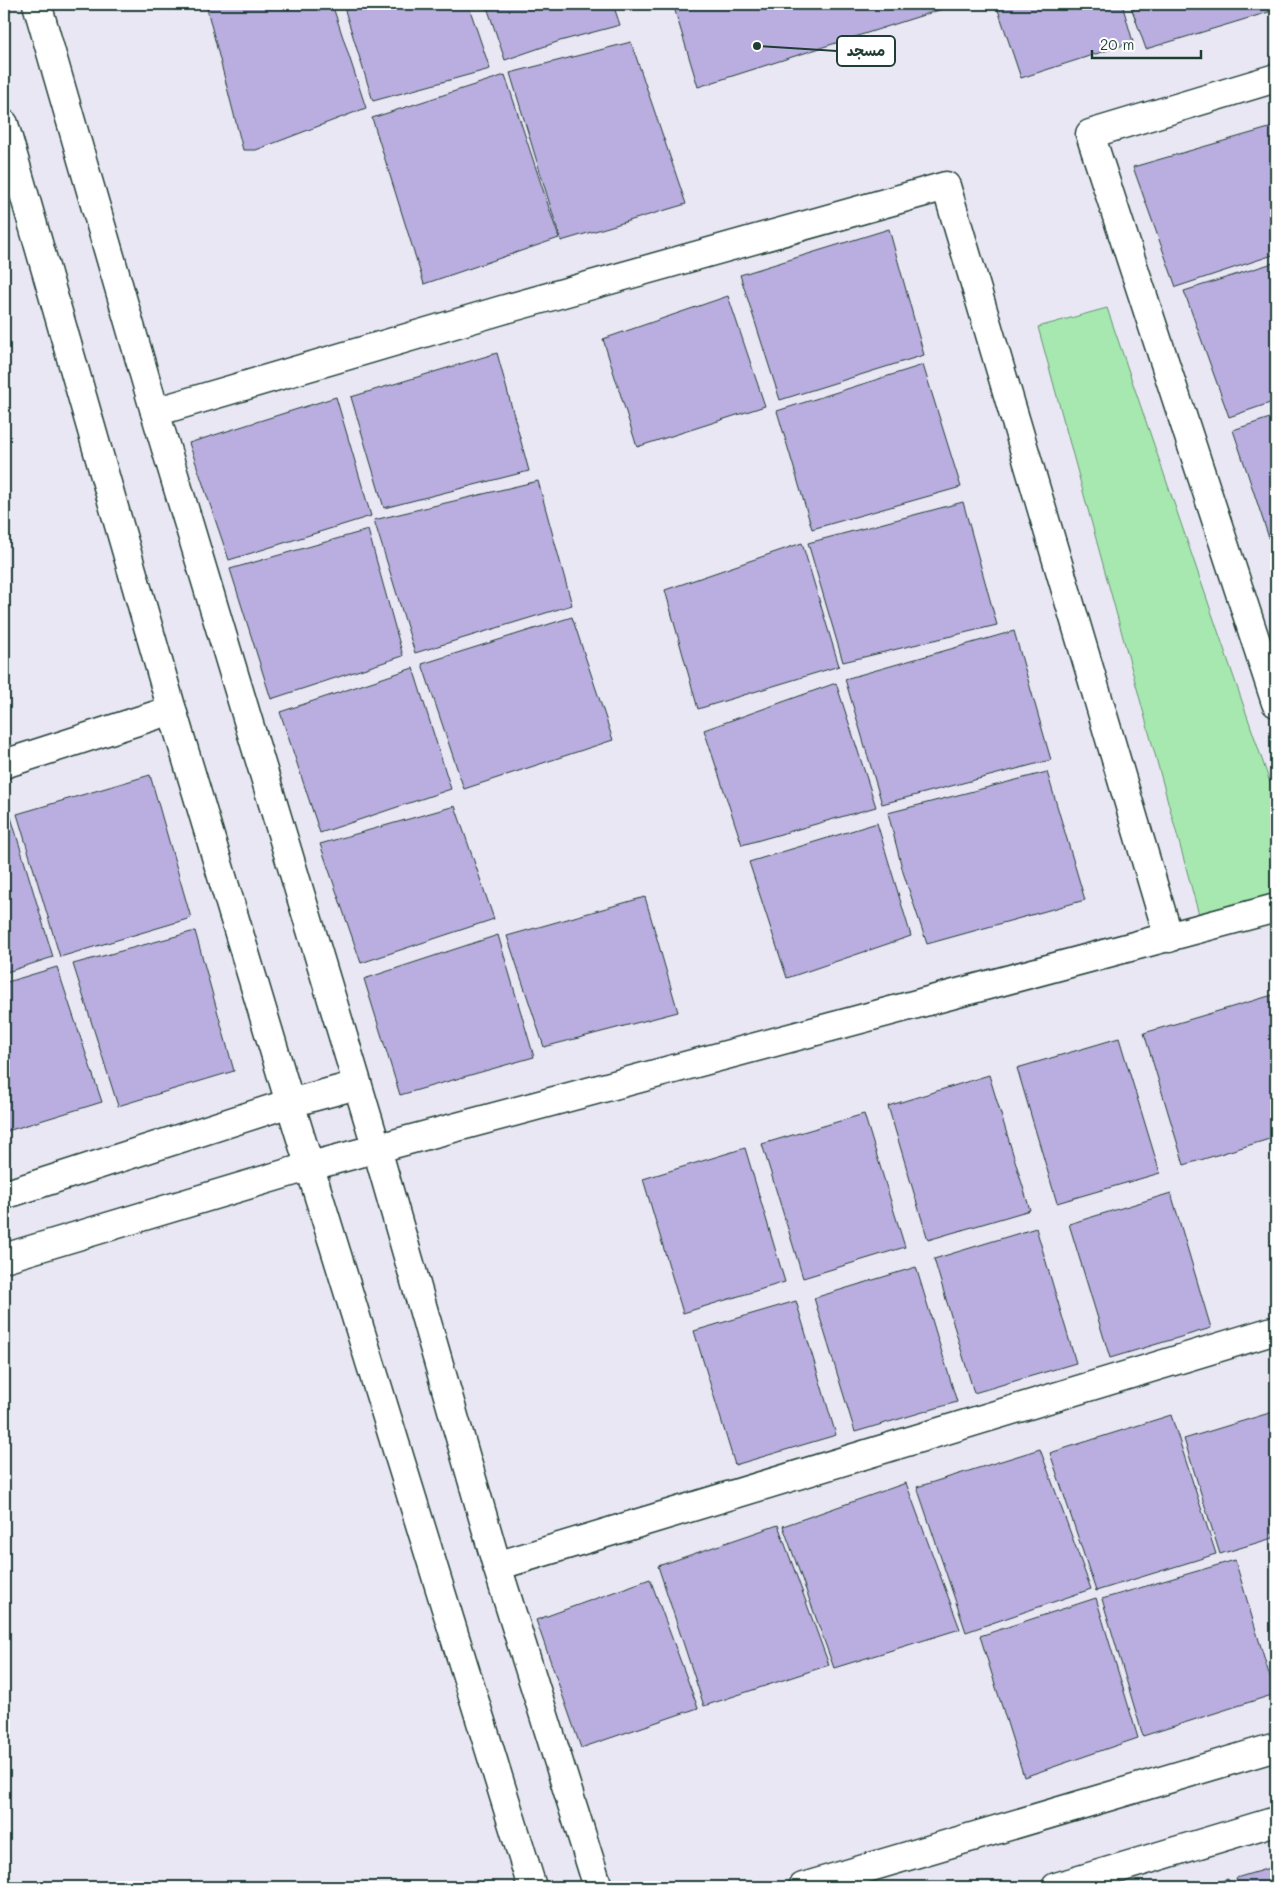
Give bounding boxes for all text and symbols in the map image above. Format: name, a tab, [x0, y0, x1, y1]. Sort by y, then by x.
scale bar	[1092, 28, 1201, 60]
text: 20 m	[1100, 34, 1134, 54]
callout: مسجد	[837, 36, 895, 66]
text: مسجد	[847, 40, 885, 60]

